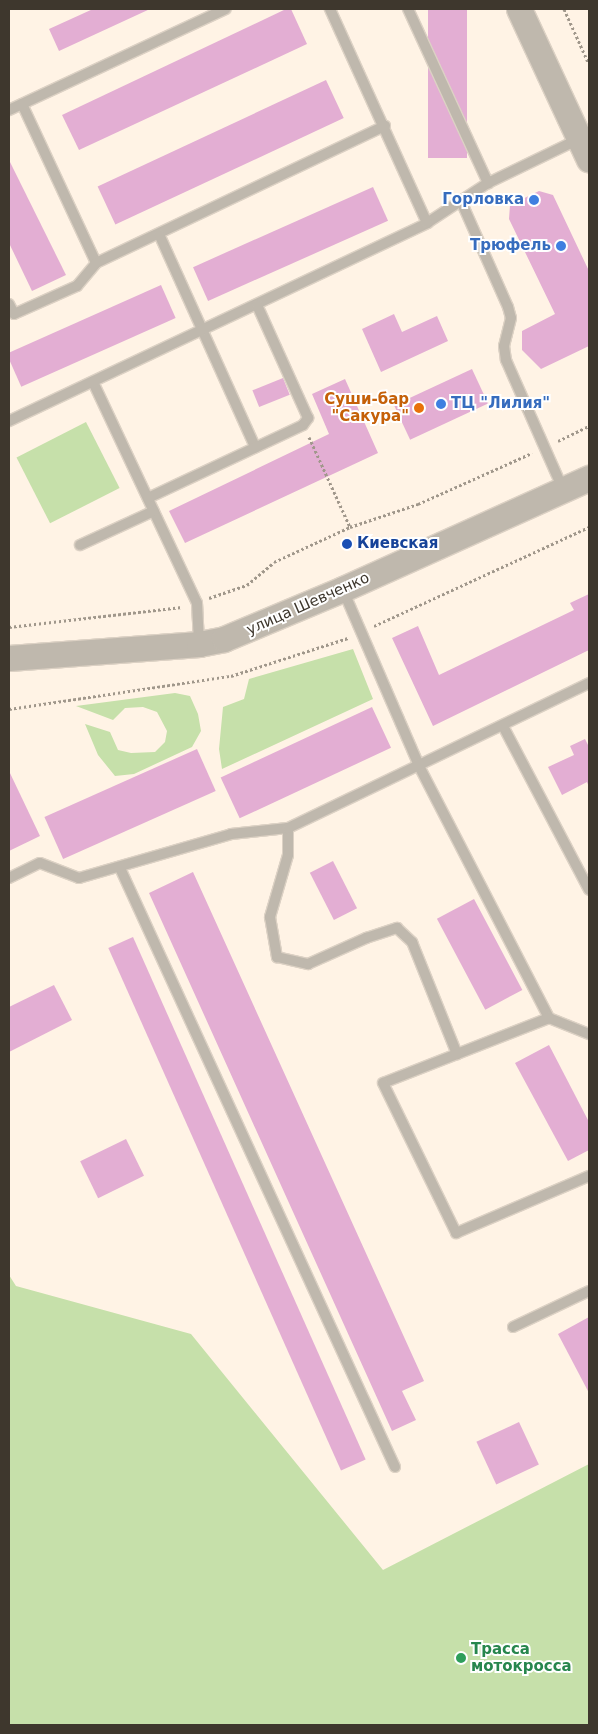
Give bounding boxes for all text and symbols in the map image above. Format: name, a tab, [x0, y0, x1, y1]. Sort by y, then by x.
place label: Горловка	[442, 191, 524, 209]
marker: Горловка	[528, 194, 540, 206]
place label: Трюфель	[470, 237, 551, 255]
marker: Трюфель	[555, 240, 567, 252]
place label: Суши-бар "Сакура"	[324, 390, 409, 425]
place label: ТЦ "Лилия"	[451, 395, 550, 413]
marker: ТЦ "Лилия"	[435, 398, 447, 410]
marker: Суши-бар "Сакура"	[413, 402, 425, 414]
place label: Киевская	[357, 535, 438, 553]
marker: Киевская	[341, 538, 353, 550]
street label: улица Шевченко	[244, 569, 372, 639]
place label: Трасса мотокросса	[471, 1640, 572, 1675]
marker: Трасса мотокросса	[455, 1652, 467, 1664]

